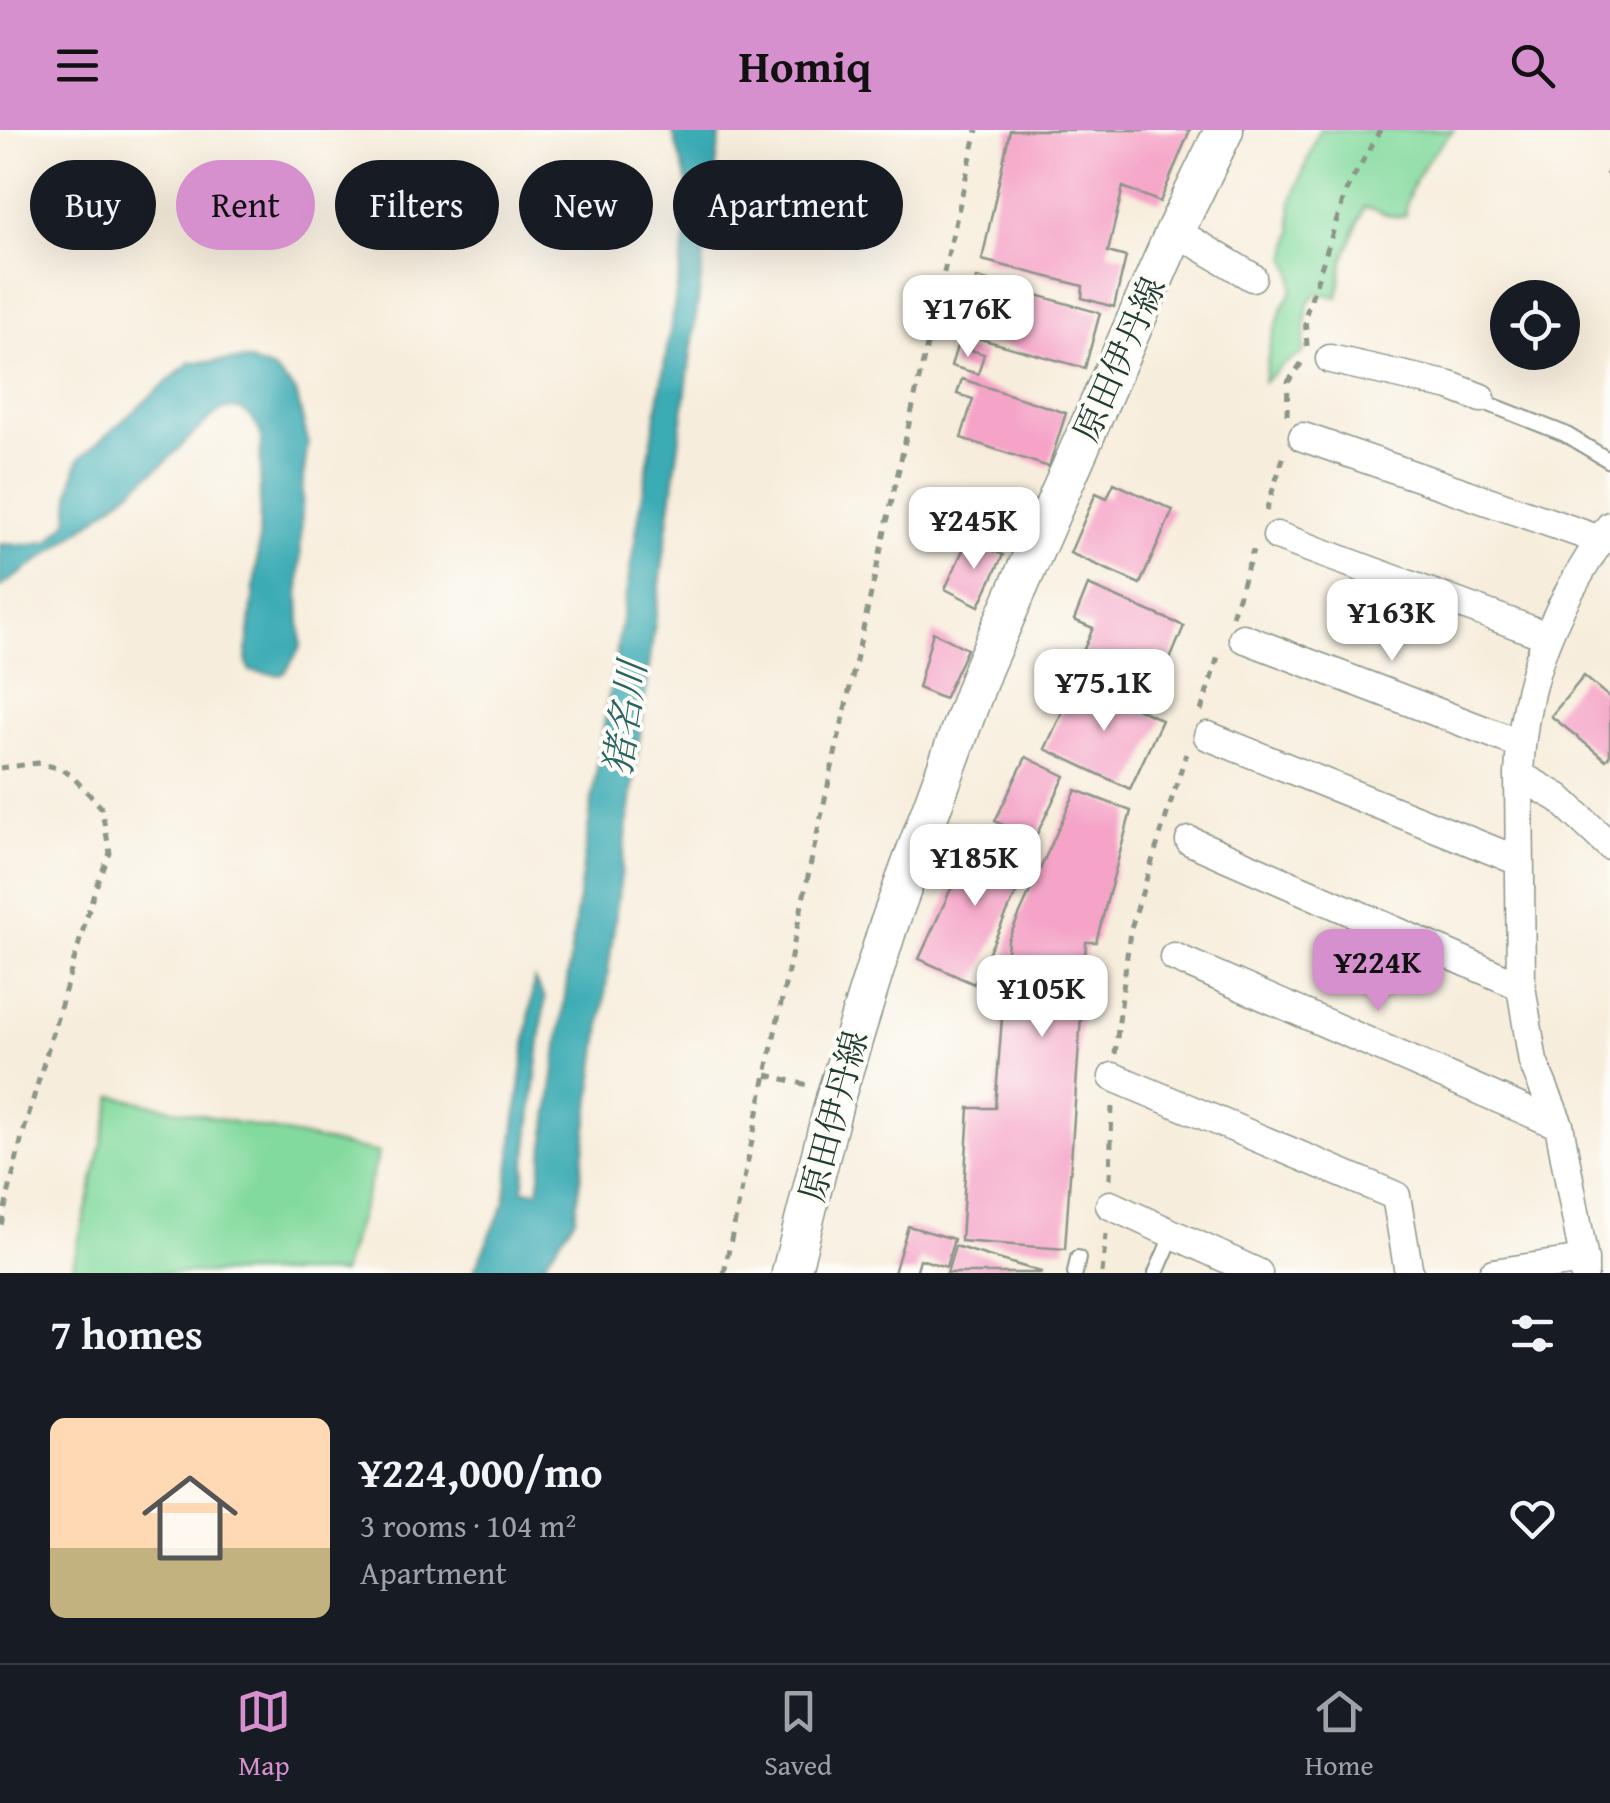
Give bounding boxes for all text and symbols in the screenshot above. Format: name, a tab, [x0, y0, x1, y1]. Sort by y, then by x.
text: Homiq	[739, 33, 871, 98]
icon: menu	[50, 38, 105, 93]
icon: search	[1505, 38, 1560, 93]
chip: Buy	[30, 160, 156, 250]
chip: Rent	[176, 160, 315, 250]
chip: Filters	[335, 160, 499, 250]
chip: New	[519, 160, 653, 250]
chip: Apartment	[673, 160, 903, 250]
street label: 原田伊丹線	[1060, 269, 1178, 449]
pin: ¥176K	[898, 275, 1038, 360]
map controls	[1490, 280, 1580, 370]
button: locate	[1490, 280, 1580, 370]
text: ¥176K	[925, 284, 1011, 331]
pin: ¥245K	[904, 487, 1044, 572]
text: ¥245K	[931, 496, 1017, 543]
pin: ¥163K	[1322, 579, 1462, 664]
text: ¥163K	[1349, 588, 1435, 635]
pin: ¥75.1K	[1023, 649, 1185, 734]
water label: 猪名川	[588, 654, 660, 778]
text: ¥75.1K	[1056, 658, 1152, 705]
pin: ¥185K	[905, 824, 1045, 909]
text: ¥185K	[932, 833, 1018, 880]
pin: ¥224K	[1308, 929, 1448, 1014]
text: ¥224K	[1335, 938, 1421, 985]
pin: ¥105K	[972, 955, 1112, 1040]
text: ¥105K	[999, 964, 1085, 1011]
street label: 原田伊丹線	[786, 1025, 880, 1207]
text: 7 homes	[50, 1303, 203, 1364]
icon: filters	[1505, 1306, 1560, 1361]
text: ¥224,000/mo	[360, 1441, 603, 1502]
icon: home	[130, 1458, 250, 1578]
icon: heart	[1505, 1491, 1560, 1546]
text: 3 rooms · 104 m²	[360, 1502, 576, 1549]
text: Apartment	[360, 1549, 507, 1596]
tab: Map	[236, 1684, 291, 1785]
tab: Saved	[764, 1684, 832, 1785]
tab: Home	[1305, 1684, 1374, 1785]

